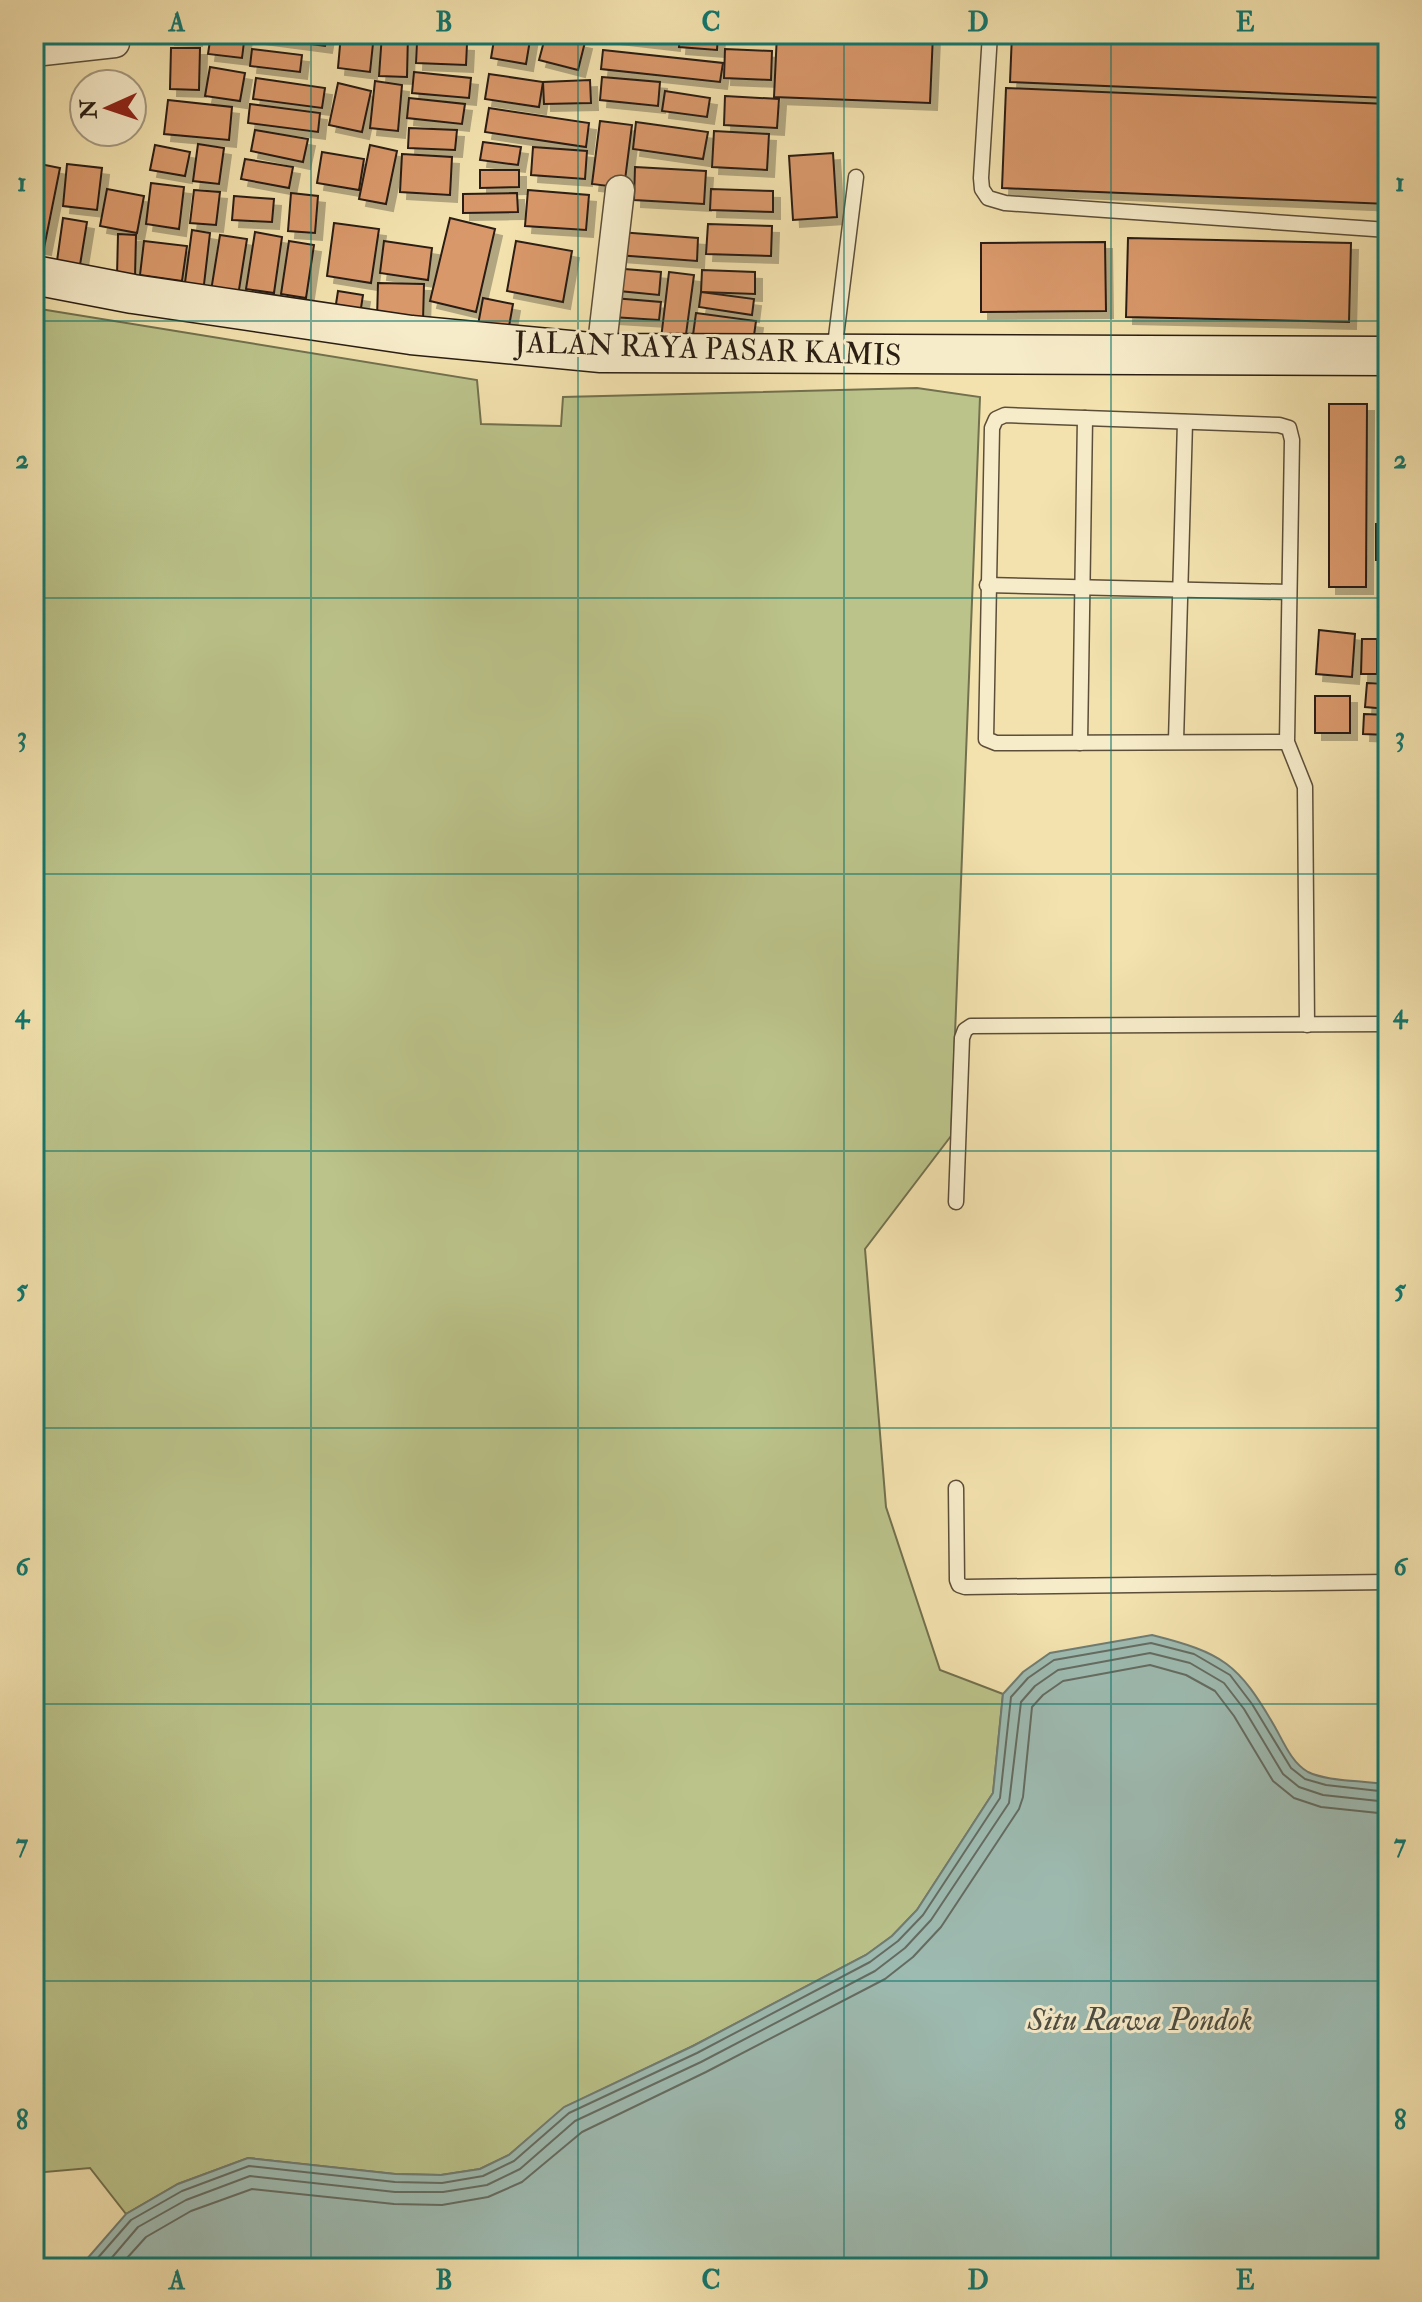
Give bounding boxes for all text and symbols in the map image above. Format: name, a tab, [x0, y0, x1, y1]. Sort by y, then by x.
text: A	[168, 7, 186, 39]
text: B	[435, 7, 453, 39]
text: C	[701, 7, 721, 39]
text: D	[967, 7, 989, 39]
text: E	[1236, 7, 1255, 39]
north arrow	[68, 68, 148, 148]
text: N	[75, 98, 104, 121]
text: 1	[17, 167, 27, 199]
text: 1	[1395, 167, 1405, 199]
street label: JALAN RAYA PASAR KAMIS	[513, 324, 902, 374]
text: 2	[15, 444, 29, 476]
text: 2	[1393, 444, 1407, 476]
text: 3	[17, 721, 27, 753]
text: 3	[1395, 721, 1405, 753]
text: 4	[14, 998, 31, 1030]
text: 4	[1392, 998, 1409, 1030]
text: 5	[16, 1274, 28, 1306]
text: 5	[1394, 1274, 1406, 1306]
text: 6	[15, 1551, 30, 1583]
text: 6	[1393, 1551, 1408, 1583]
text: 7	[16, 1828, 28, 1860]
text: 7	[1394, 1828, 1406, 1860]
water label: Situ Rawa Pondok	[1026, 2000, 1253, 2040]
text: 8	[16, 2105, 28, 2137]
text: 8	[1394, 2105, 1406, 2137]
text: A	[168, 2265, 186, 2297]
text: B	[435, 2265, 453, 2297]
text: C	[701, 2265, 721, 2297]
text: D	[967, 2265, 989, 2297]
text: E	[1236, 2265, 1255, 2297]

